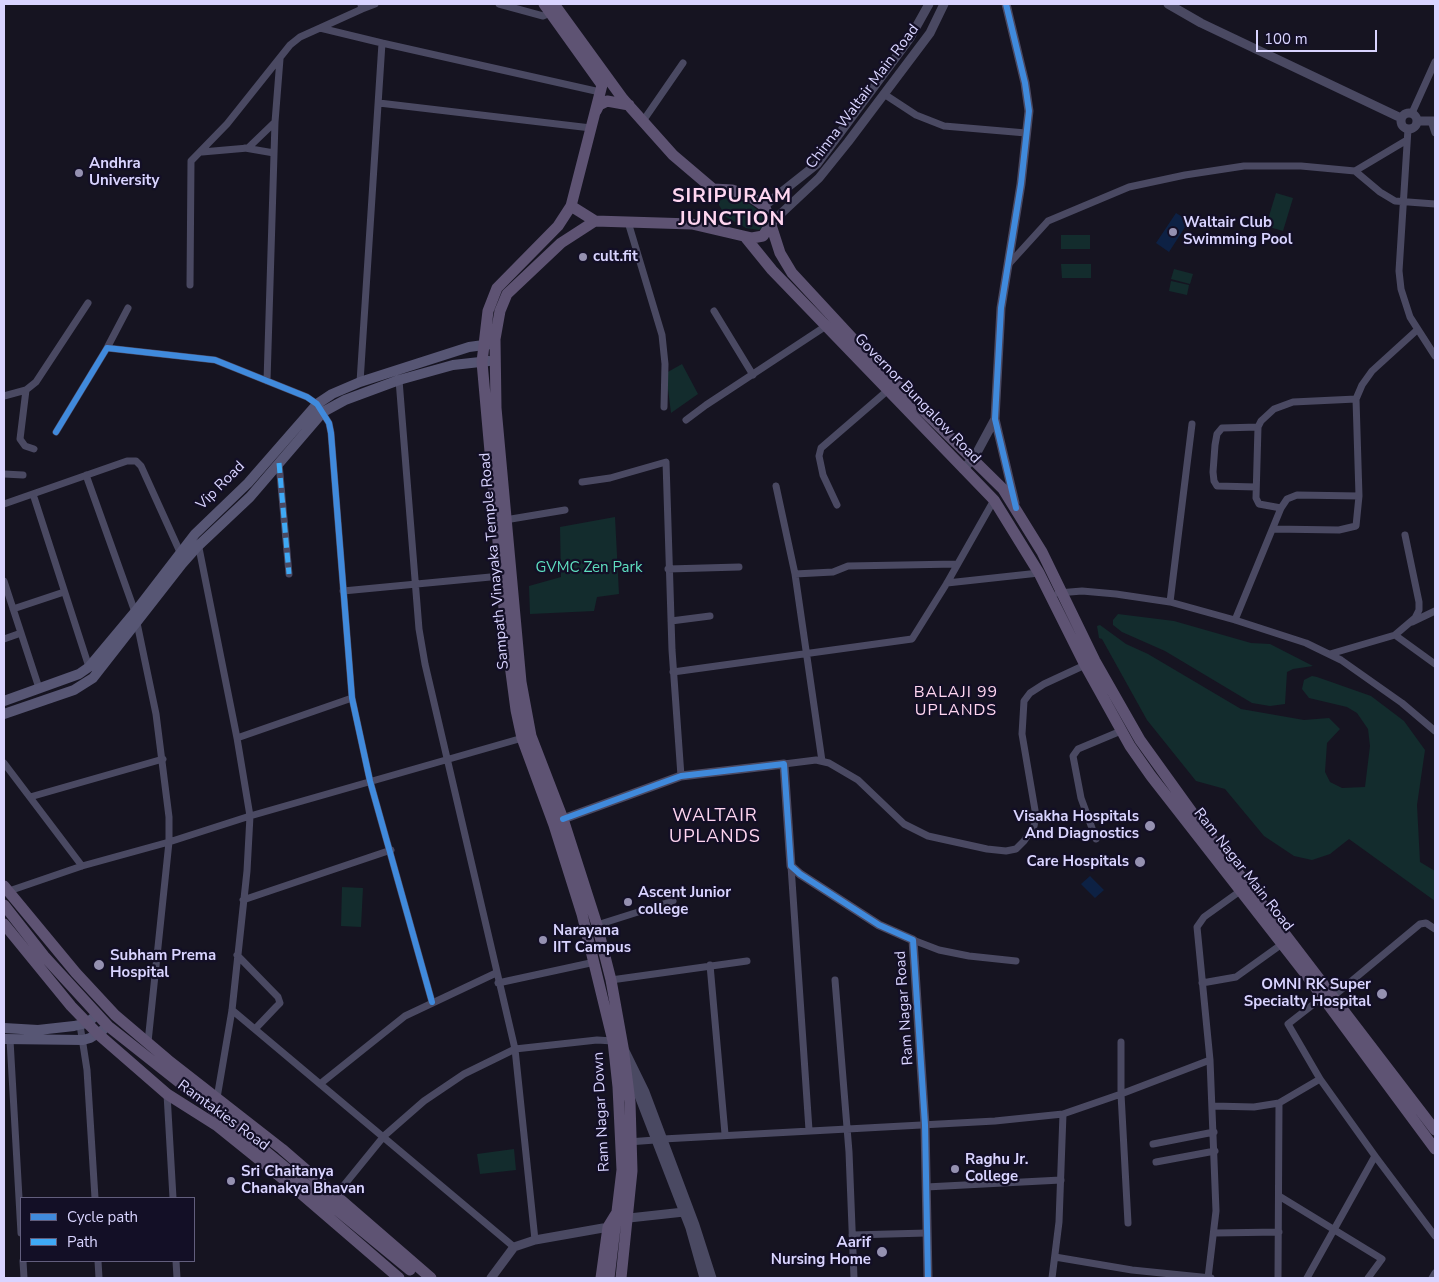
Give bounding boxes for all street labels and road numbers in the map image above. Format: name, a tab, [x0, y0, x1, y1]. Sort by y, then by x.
street label: Chinna Waltair Main Road	[803, 21, 923, 173]
street label: Governor Bungalow Road	[850, 330, 984, 468]
street label: Sampath Vinayaka Temple Road	[477, 452, 513, 670]
street label: Vip Road	[193, 458, 249, 514]
street label: Ram Nagar Main Road	[1189, 805, 1297, 935]
street label: Ram Nagar Road	[892, 950, 918, 1066]
street label: Ram Nagar Down	[590, 1052, 614, 1172]
street label: Ramtakies Road	[174, 1077, 272, 1155]

